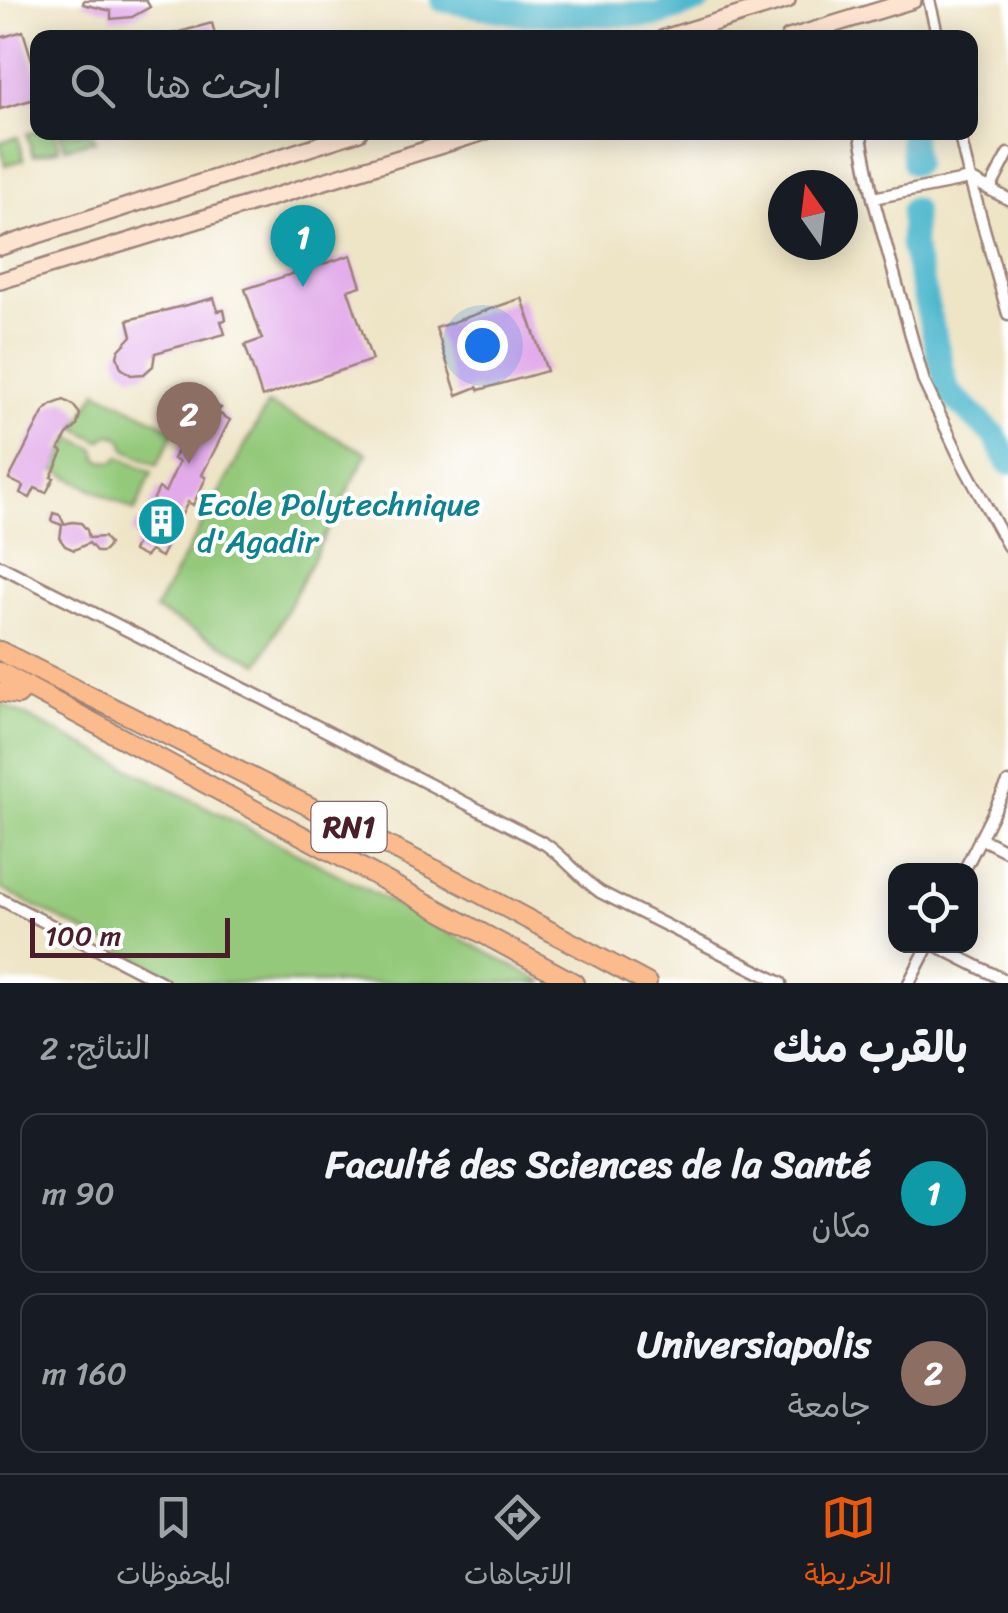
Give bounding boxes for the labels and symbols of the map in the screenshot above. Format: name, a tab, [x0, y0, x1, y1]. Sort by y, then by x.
north arrow	[768, 170, 858, 260]
pin: 1	[270, 204, 336, 287]
your location	[457, 320, 508, 371]
pin: 2	[156, 382, 222, 464]
place label: Ecole Polytechnique d'Agadir	[197, 476, 480, 570]
building icon: Ecole Polytechnique d'Agadir	[136, 496, 188, 548]
road number: RN1	[312, 802, 386, 852]
scale bar	[30, 913, 230, 958]

